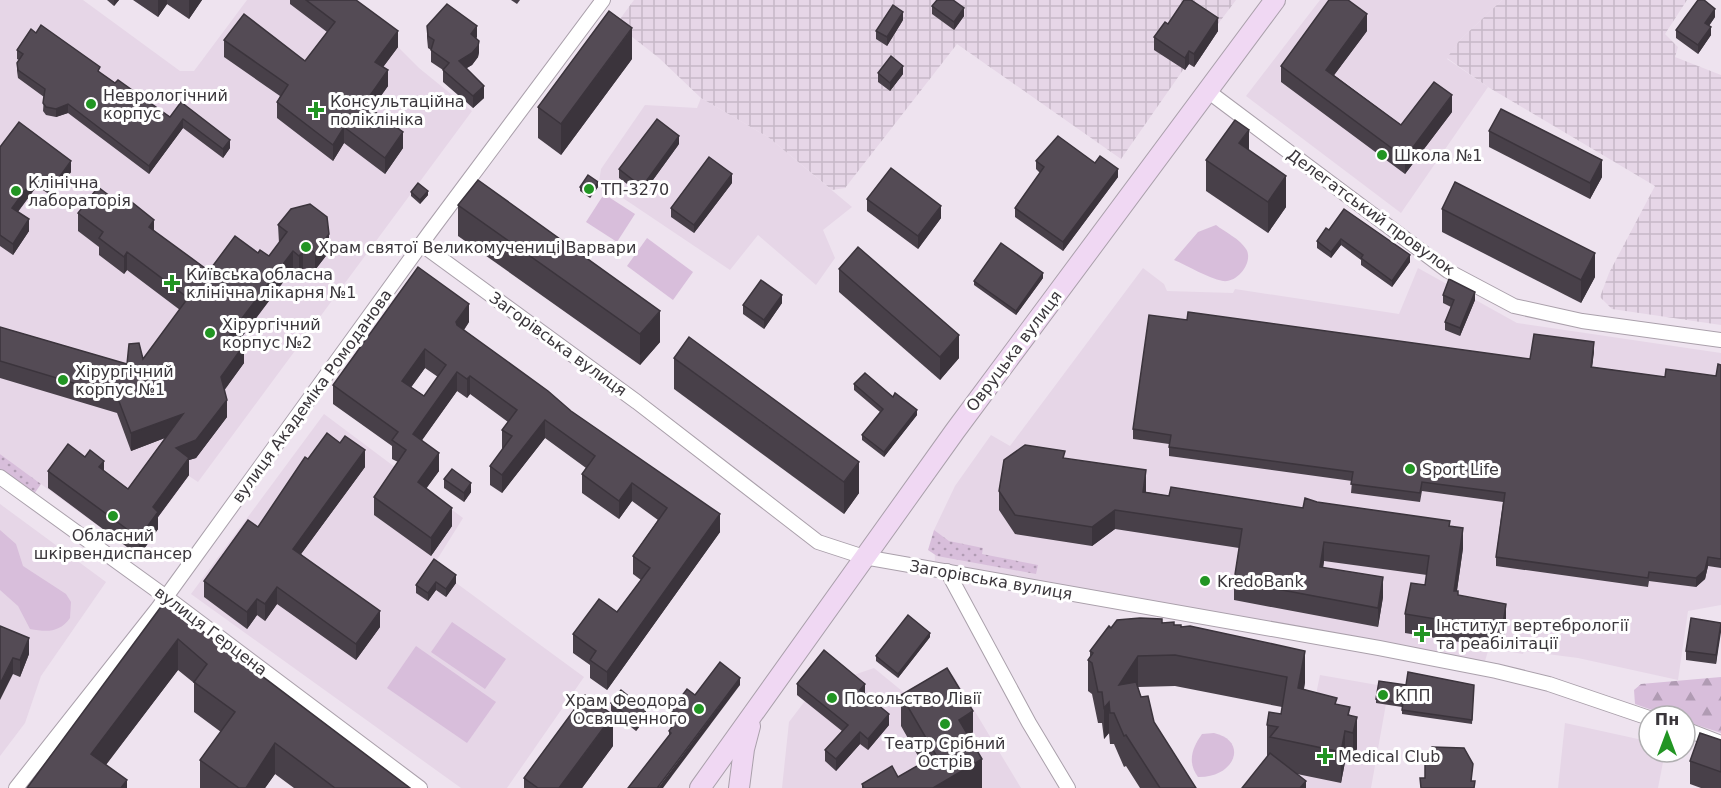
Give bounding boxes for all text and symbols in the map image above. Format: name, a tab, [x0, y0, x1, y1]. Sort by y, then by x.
place label: Неврологічний корпус	[103, 86, 228, 123]
place label: Консультаційна поліклініка	[330, 92, 465, 129]
marker: Неврологічний корпус	[84, 97, 98, 111]
marker: Консультаційна поліклініка	[307, 101, 325, 119]
street label: Делегатський провулок	[1283, 145, 1459, 279]
place label: Школа №1	[1394, 146, 1483, 165]
marker: Школа №1	[1375, 148, 1389, 162]
place label: Клінічна лабораторія	[28, 173, 131, 210]
place label: ТП-3270	[600, 180, 669, 199]
marker: ТП-3270	[582, 182, 596, 196]
marker: Клінічна лабораторія	[9, 184, 23, 198]
place label: Храм святої Великомучениці Варвари	[318, 238, 636, 257]
marker: Храм святої Великомучениці Варвари	[299, 240, 313, 254]
place label: Київська обласна клінічна лікарня №1	[186, 265, 356, 302]
marker: Київська обласна клінічна лікарня №1	[163, 274, 181, 292]
street label: вулиця Академіка Ромоданова	[228, 286, 396, 506]
street label: Овруцька вулиця	[962, 287, 1066, 415]
street label: Загорівська вулиця	[486, 288, 630, 400]
place label: Хірургічний корпус №2	[222, 315, 321, 352]
marker: Хірургічний корпус №2	[203, 326, 217, 340]
place label: Хірургічний корпус №1	[75, 362, 174, 399]
marker: Хірургічний корпус №1	[56, 373, 70, 387]
place label: Sport Life	[1422, 460, 1499, 479]
marker: Sport Life	[1403, 462, 1417, 476]
marker: Обласний шкірвендиспансер	[106, 509, 120, 523]
place label: Обласний шкірвендиспансер	[34, 526, 192, 563]
street label: Загорівська вулиця	[908, 556, 1074, 604]
place label: KredoBank	[1217, 572, 1304, 591]
marker: KredoBank	[1198, 574, 1212, 588]
street label: вулиця Герцена	[151, 583, 271, 679]
place label: Інститут вертебрології та реабілітації	[1436, 616, 1629, 653]
marker: Інститут вертебрології та реабілітації	[1413, 625, 1431, 643]
place label: КПП	[1395, 686, 1430, 705]
marker: КПП	[1376, 688, 1390, 702]
place label: Посольство Лівії	[844, 689, 982, 708]
place label: Храм Феодора Освященного	[565, 691, 687, 728]
marker: Посольство Лівії	[825, 691, 839, 705]
marker: Храм Феодора Освященного	[692, 702, 706, 716]
north arrow	[1637, 704, 1697, 764]
text: Пн	[1655, 710, 1679, 729]
marker: Театр Срібний Острів	[938, 717, 952, 731]
place label: Театр Срібний Острів	[884, 734, 1005, 771]
marker: Medical Club	[1316, 747, 1334, 765]
place label: Medical Club	[1338, 747, 1440, 766]

